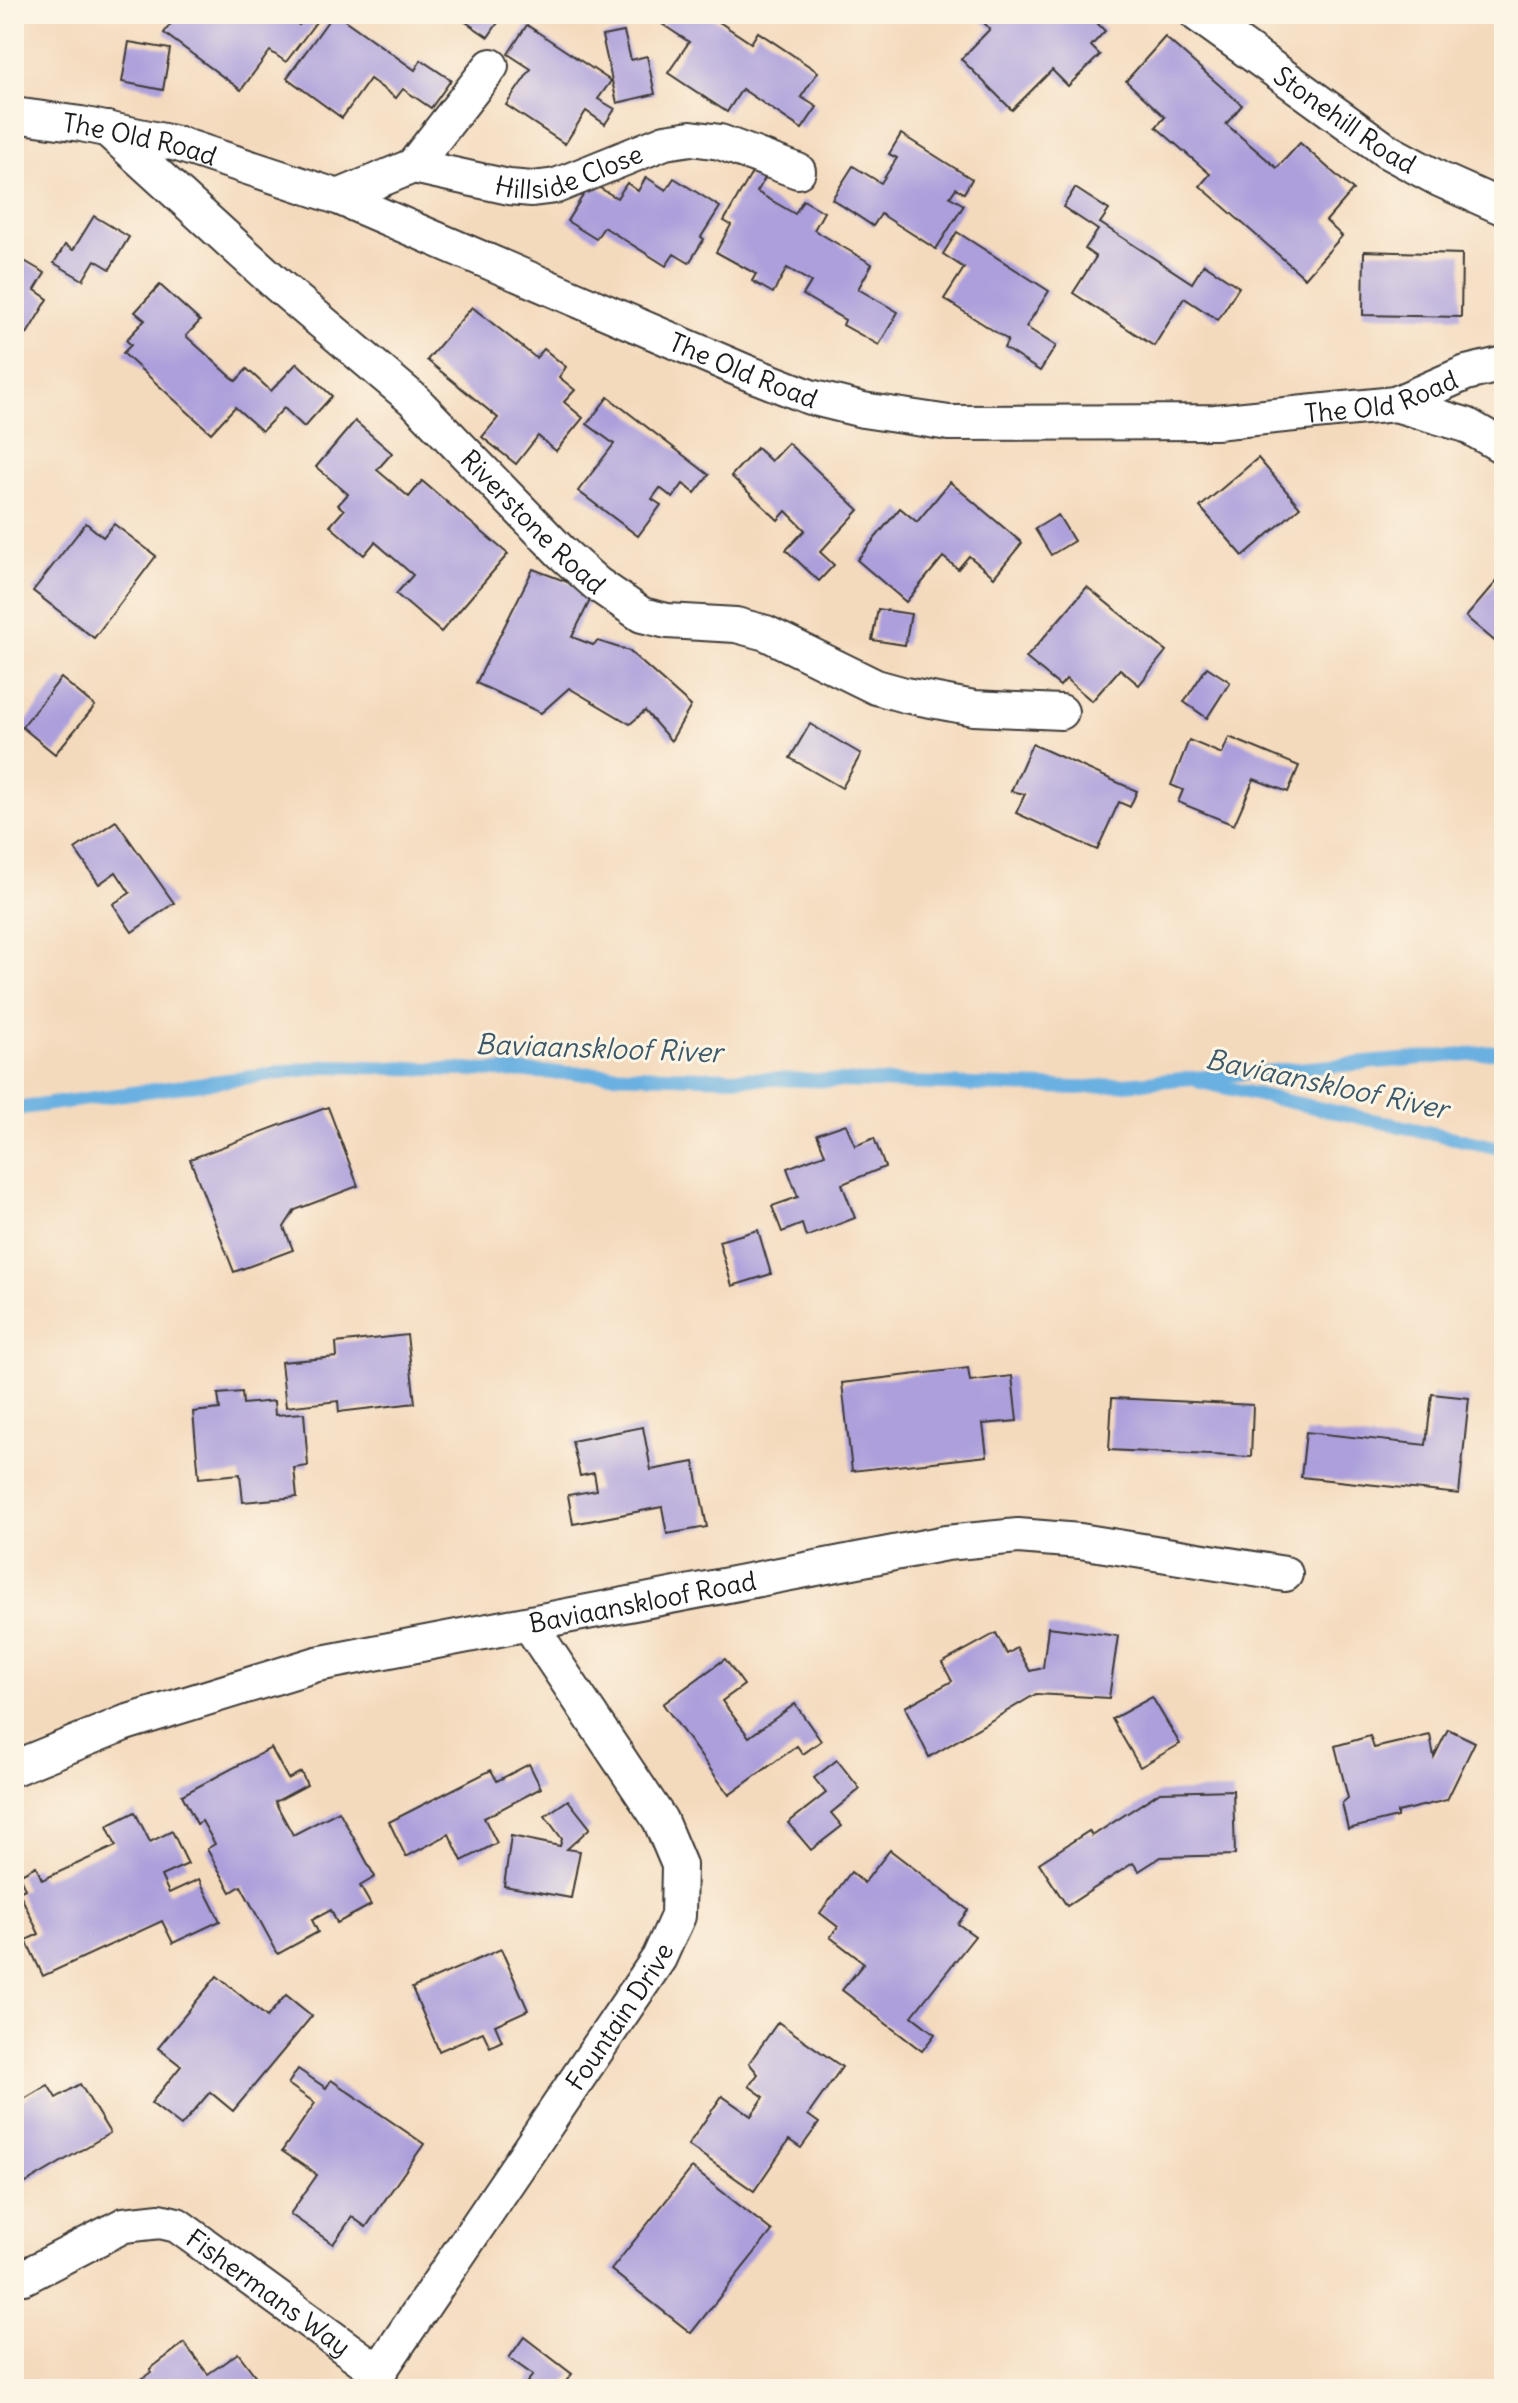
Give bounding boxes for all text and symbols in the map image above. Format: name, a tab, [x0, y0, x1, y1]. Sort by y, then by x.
street label: Stonehill Road	[1268, 58, 1422, 180]
street label: The Old Road	[61, 105, 221, 172]
street label: Hillside Close	[492, 136, 647, 205]
street label: The Old Road	[664, 325, 822, 415]
street label: The Old Road	[1303, 362, 1462, 429]
street label: Riverstone Road	[454, 442, 613, 601]
water label: Baviaanskloof River	[475, 1026, 727, 1070]
water label: Baviaanskloof River	[1203, 1041, 1455, 1128]
street label: Baviaanskloof Road	[526, 1563, 759, 1639]
street label: Fountain Drive	[558, 1938, 680, 2096]
street label: Fishermans Way	[180, 2221, 357, 2363]

